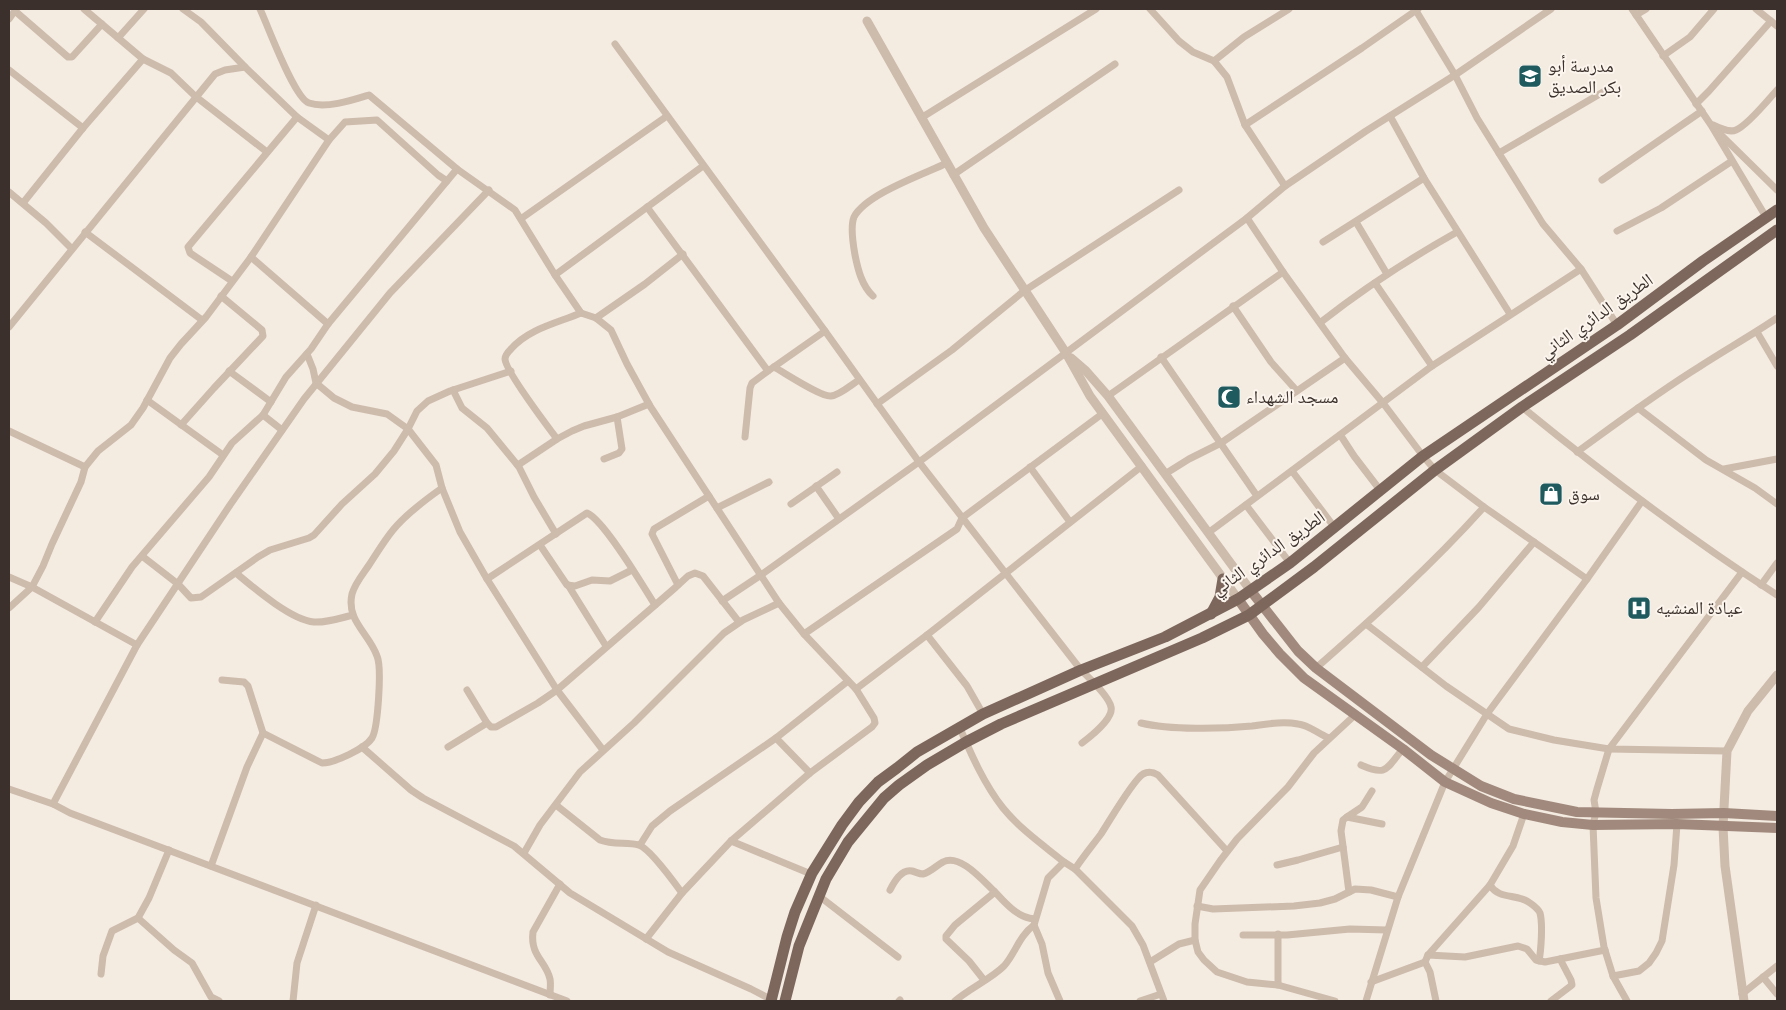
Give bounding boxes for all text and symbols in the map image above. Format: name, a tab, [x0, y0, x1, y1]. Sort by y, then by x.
place label: مدرسة أبو بكر الصديق	[1548, 55, 1621, 98]
school or university icon: مدرسة أبو بكر الصديق	[1517, 63, 1543, 89]
street label: الطريق الدائري الثاني	[1535, 269, 1659, 366]
mosque icon: مسجد الشهداء	[1216, 384, 1242, 410]
place label: مسجد الشهداء	[1246, 386, 1339, 408]
shop icon: سوق	[1538, 481, 1564, 507]
place label: سوق	[1568, 483, 1600, 505]
street label: الطريق الدائري الثاني	[1207, 506, 1331, 603]
hospital icon: عيادة المنشيه	[1626, 595, 1652, 621]
place label: عيادة المنشيه	[1656, 597, 1743, 619]

